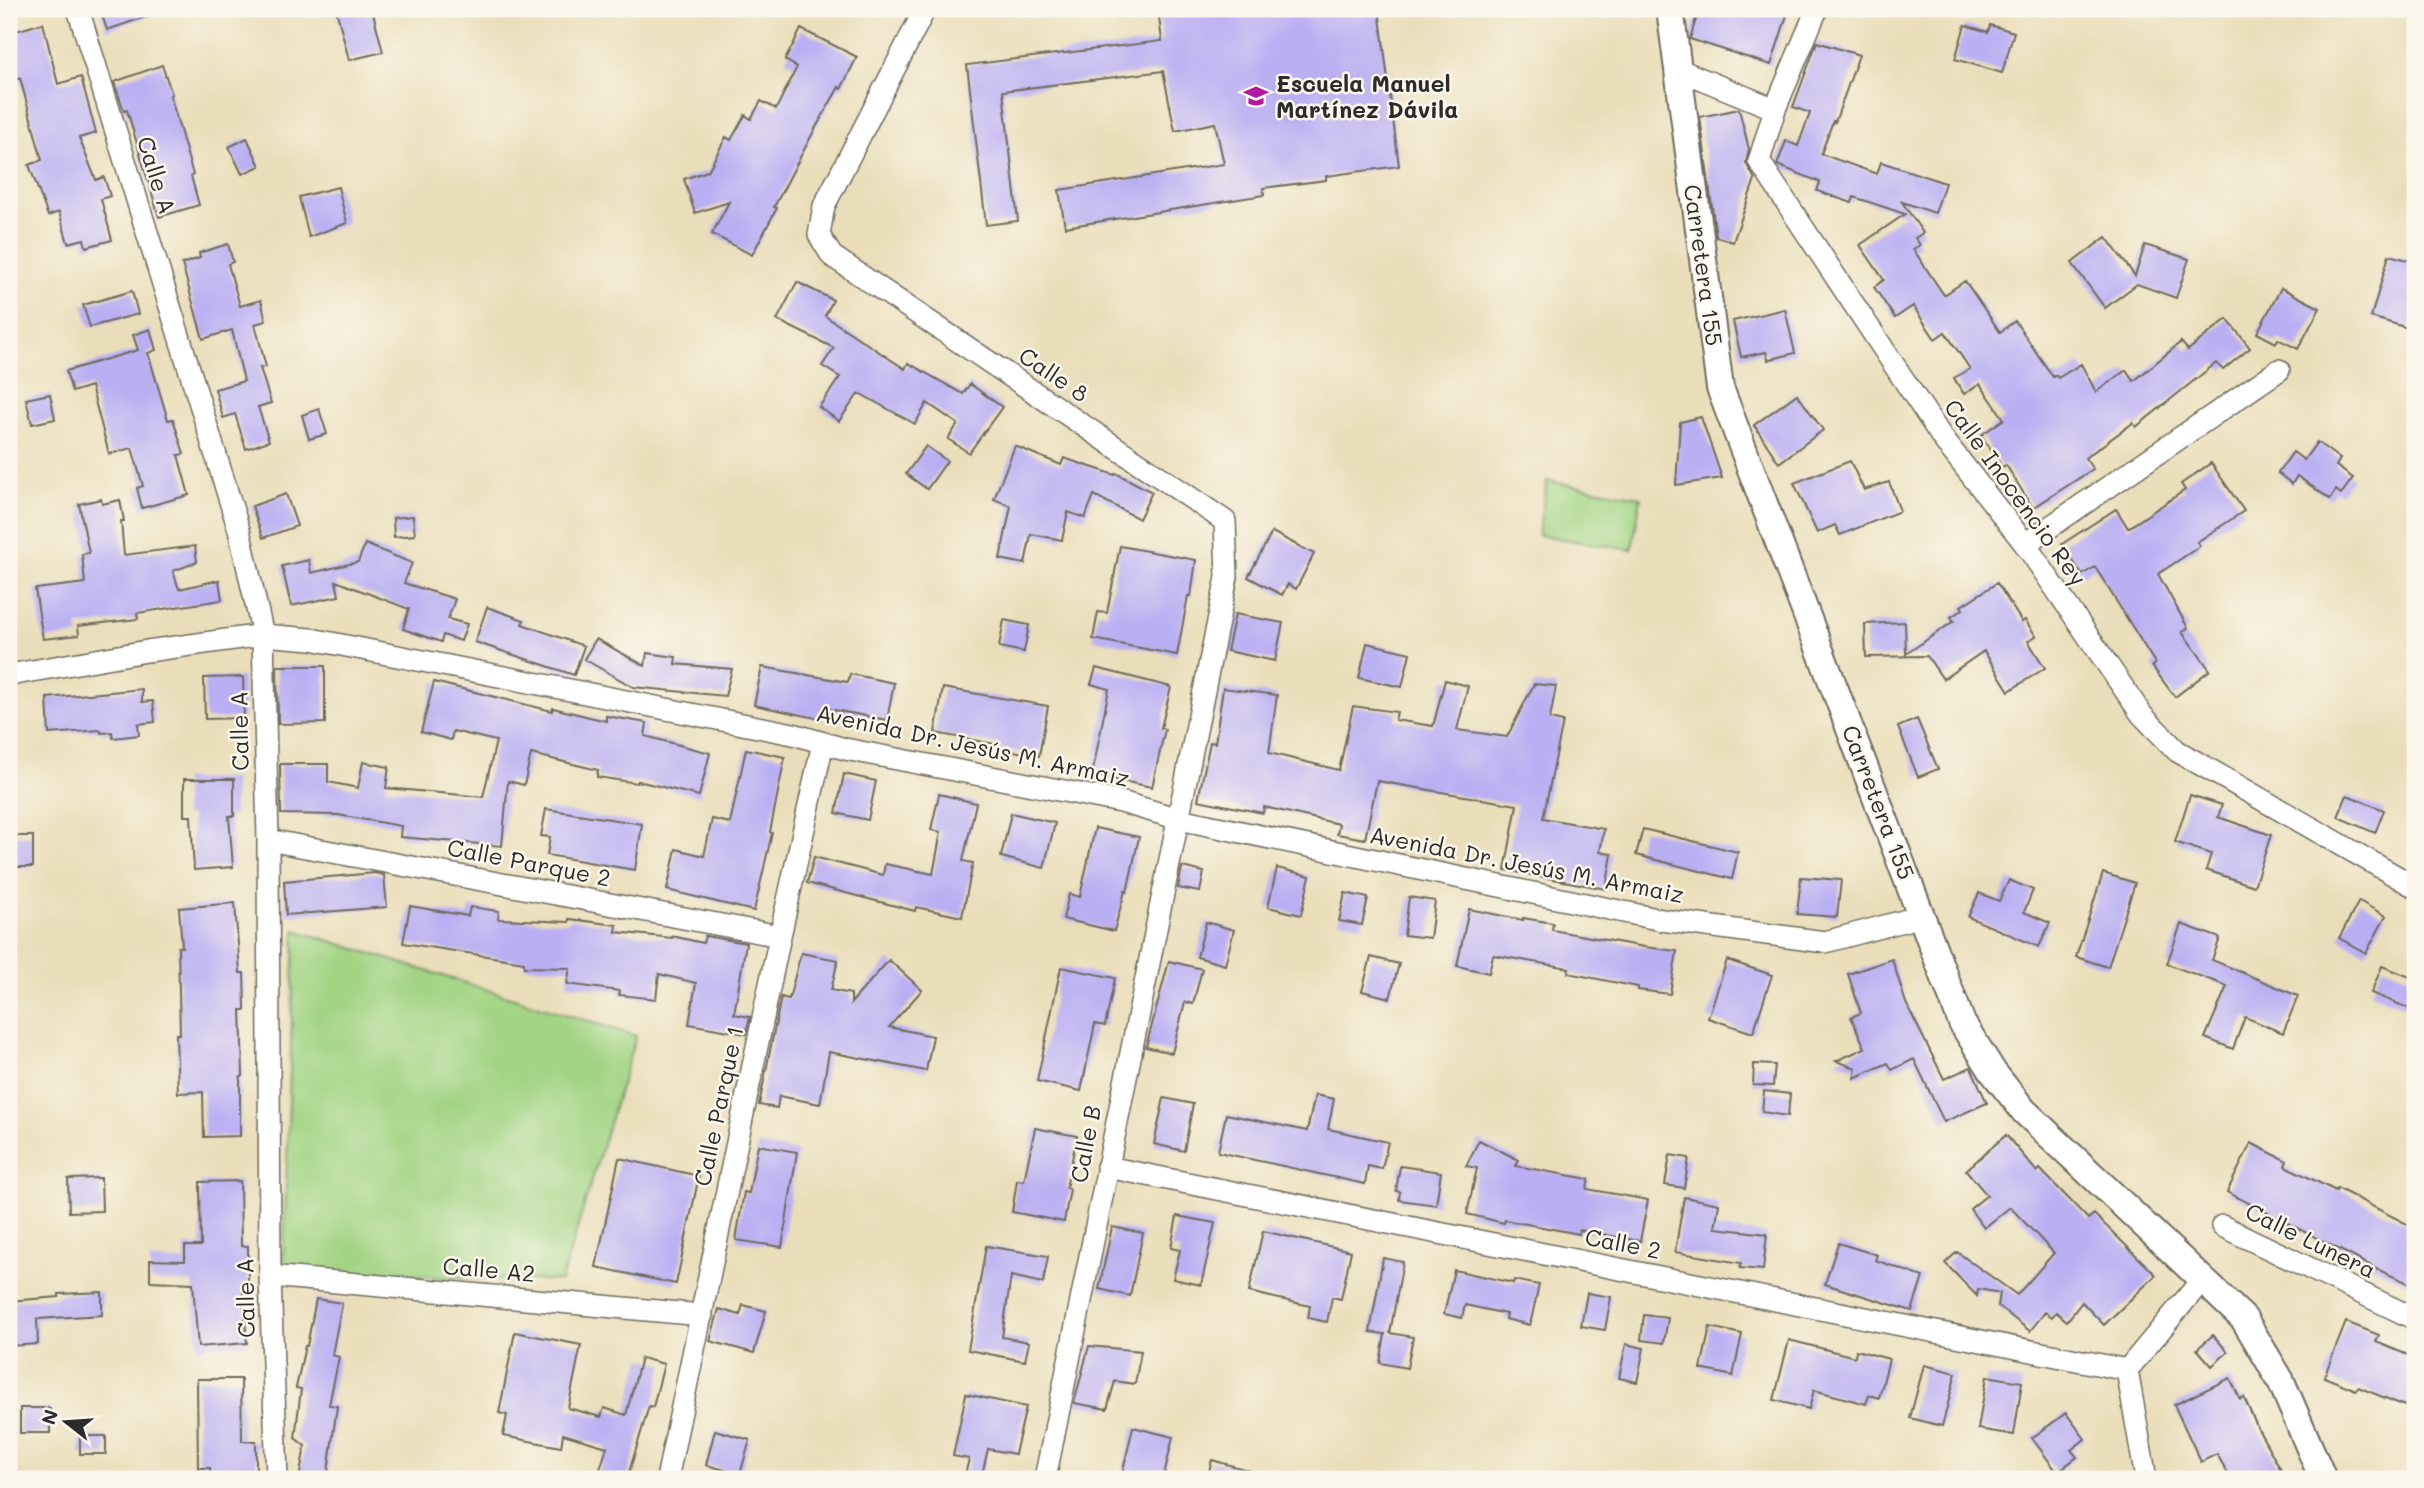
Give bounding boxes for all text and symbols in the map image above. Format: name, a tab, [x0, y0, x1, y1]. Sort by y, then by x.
place label: Escuela Manuel Martínez Dávila	[1276, 68, 1458, 124]
school or university icon: Escuela Manuel Martínez Dávila	[1242, 82, 1270, 110]
street label: Calle A	[131, 132, 183, 218]
street label: Carretera 155	[1678, 182, 1730, 348]
street label: Calle 8	[1013, 340, 1095, 408]
street label: Calle Inocencio Rey	[1938, 393, 2094, 591]
street label: Calle A	[223, 691, 255, 771]
street label: Avenida Dr. Jesús M. Armaiz	[814, 697, 1132, 793]
street label: Carretera 155	[1836, 721, 1922, 883]
street label: Avenida Dr. Jesús M. Armaiz	[1367, 819, 1687, 909]
street label: Calle Parque 2	[445, 831, 613, 893]
street label: Calle Parque 1	[686, 1023, 750, 1189]
street label: Calle B	[1063, 1103, 1107, 1185]
street label: Calle Lunera	[2241, 1196, 2381, 1284]
street label: Calle 2	[1582, 1221, 1664, 1265]
street label: Calle A2	[442, 1250, 536, 1288]
street label: Calle A	[229, 1258, 261, 1338]
north arrow	[32, 1386, 102, 1456]
text: N	[35, 1406, 63, 1427]

